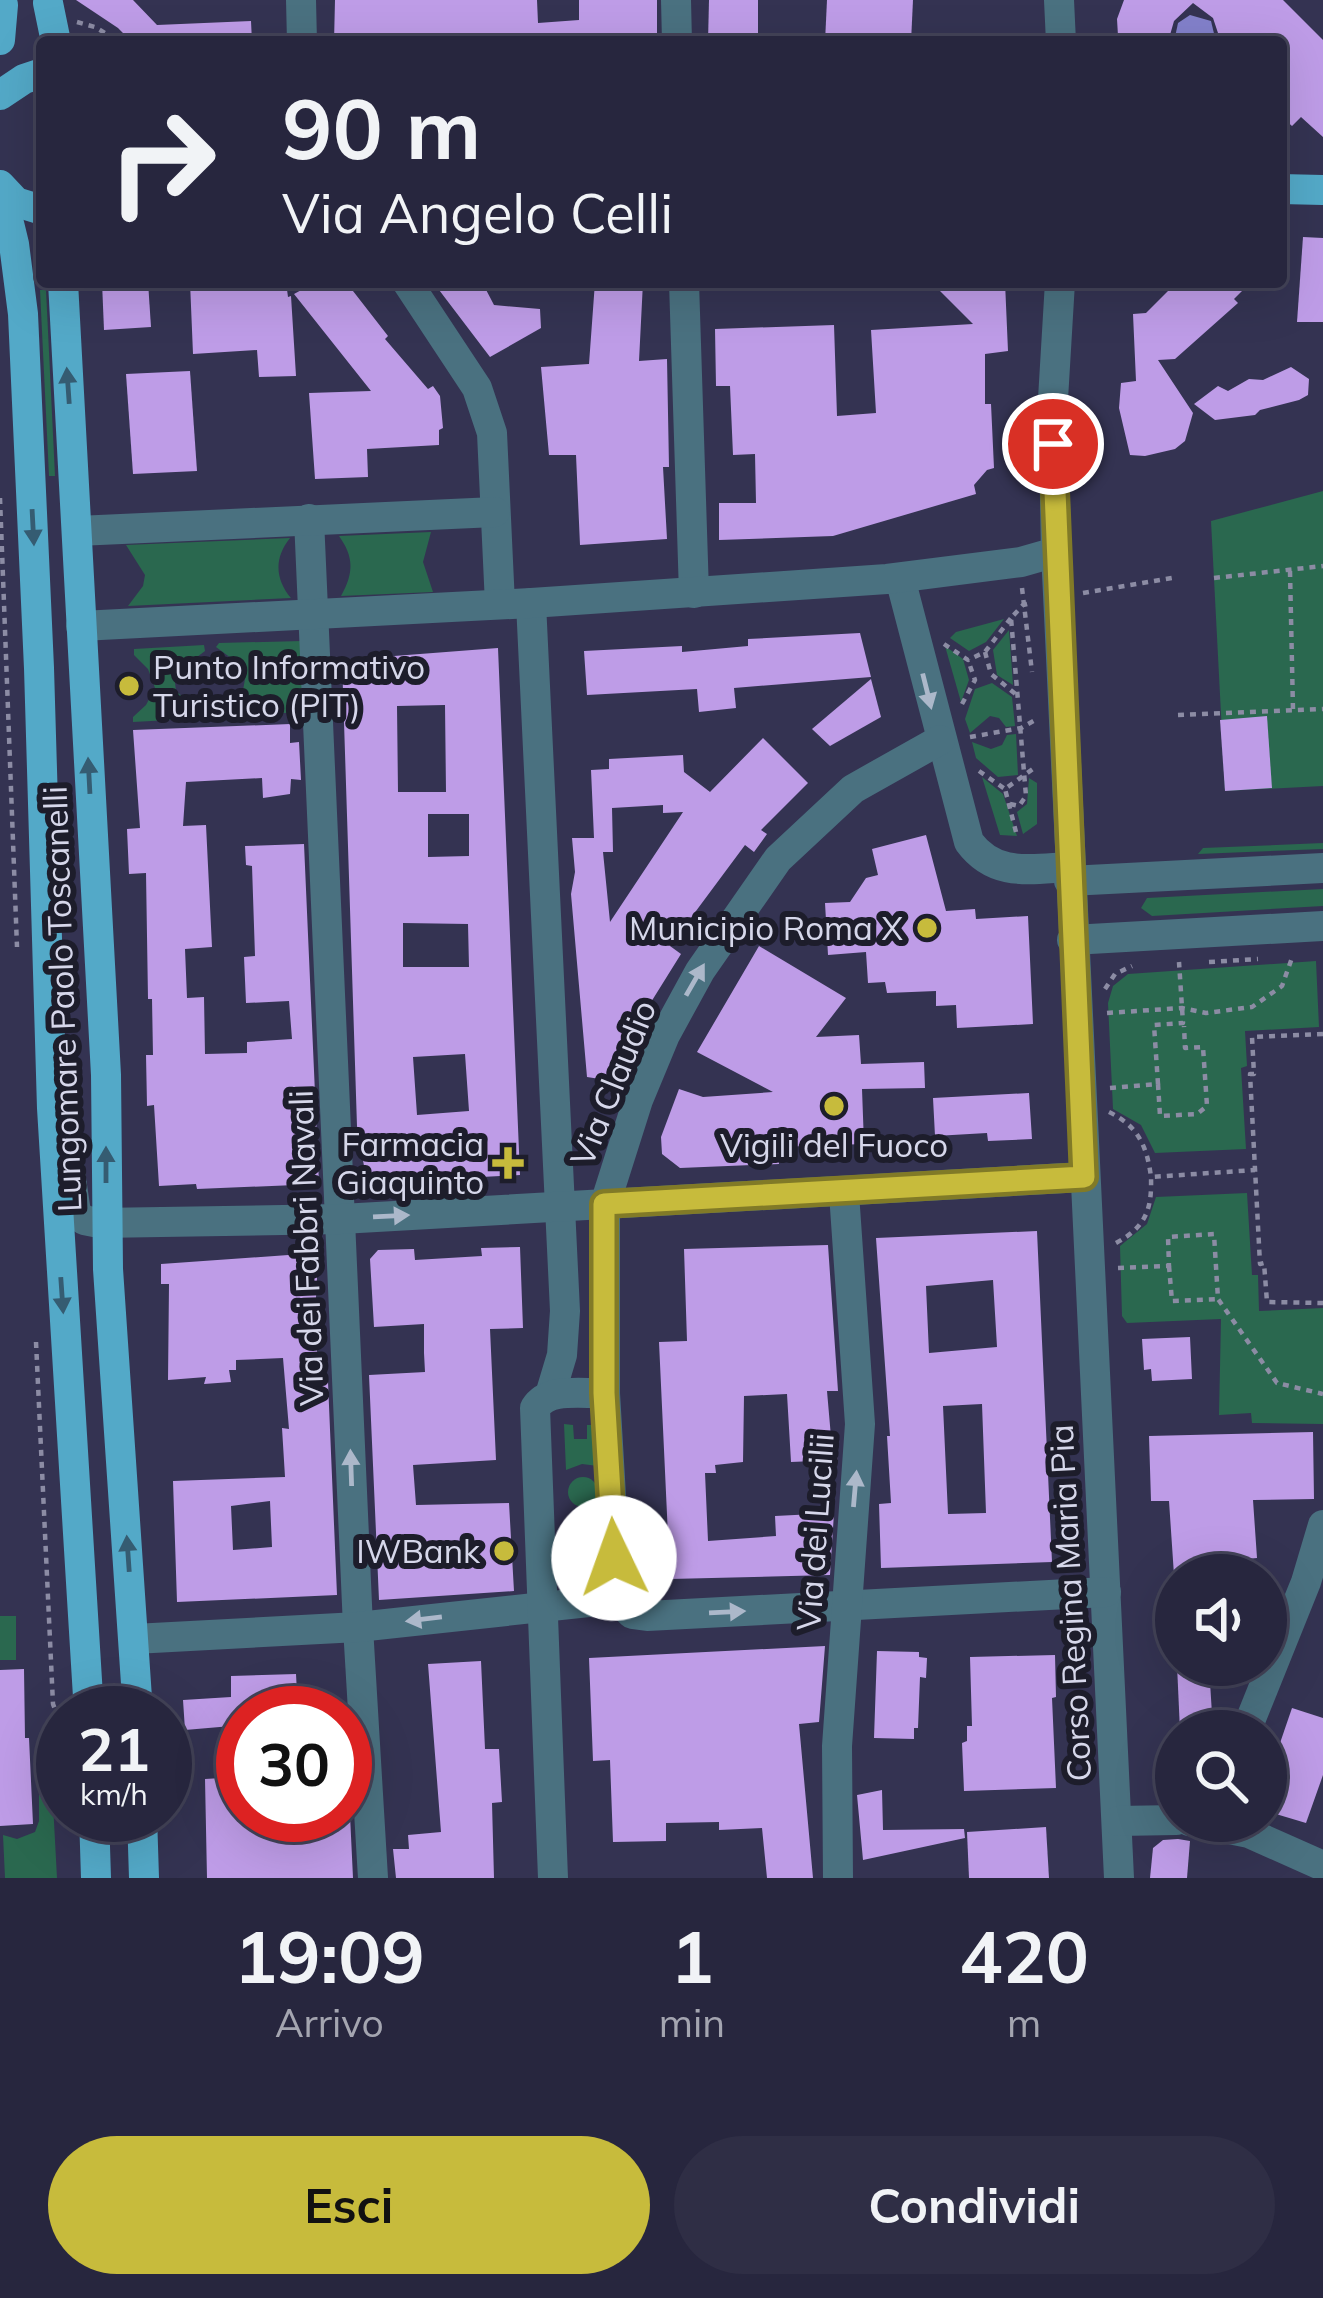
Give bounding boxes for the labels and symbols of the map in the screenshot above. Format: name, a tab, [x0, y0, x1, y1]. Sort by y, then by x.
one-way arrow	[58, 366, 77, 404]
pin	[1002, 393, 1104, 495]
one-way arrow	[24, 509, 43, 547]
place label: Punto Informativo Turistico (PIT)	[153, 646, 425, 725]
marker: Punto Informativo Turistico (PIT)	[116, 673, 142, 699]
one-way arrow	[919, 673, 938, 710]
one-way arrow	[80, 756, 99, 794]
street label: Lungomare Paolo Toscanelli	[34, 785, 89, 1213]
place label: Municipio Roma X	[629, 907, 903, 948]
marker: Municipio Roma X	[914, 915, 940, 941]
one-way arrow	[684, 963, 705, 997]
street label: Via Claudio	[561, 994, 664, 1172]
street label: Via dei Fabbri Navali	[279, 1089, 332, 1407]
marker: Vigili del Fuoco	[821, 1093, 847, 1119]
place label: Farmacia Giaquinto	[336, 1123, 484, 1202]
place label: Vigili del Fuoco	[720, 1124, 948, 1165]
one-way arrow	[96, 1145, 116, 1183]
marker: Farmacia Giaquinto	[495, 1150, 521, 1176]
one-way arrow	[373, 1206, 411, 1225]
one-way arrow	[53, 1277, 72, 1315]
street label: Corso Regina Maria Pia	[1040, 1424, 1099, 1783]
street label: Via dei Lucilii	[787, 1432, 842, 1632]
one-way arrow	[341, 1448, 360, 1486]
one-way arrow	[846, 1470, 865, 1507]
position arrow	[551, 1495, 677, 1621]
place label: IWBank	[356, 1530, 481, 1571]
one-way arrow	[119, 1535, 138, 1572]
marker: IWBank	[491, 1538, 517, 1564]
one-way arrow	[709, 1602, 747, 1621]
one-way arrow	[405, 1610, 443, 1629]
speed limit sign: 30	[216, 1686, 372, 1842]

